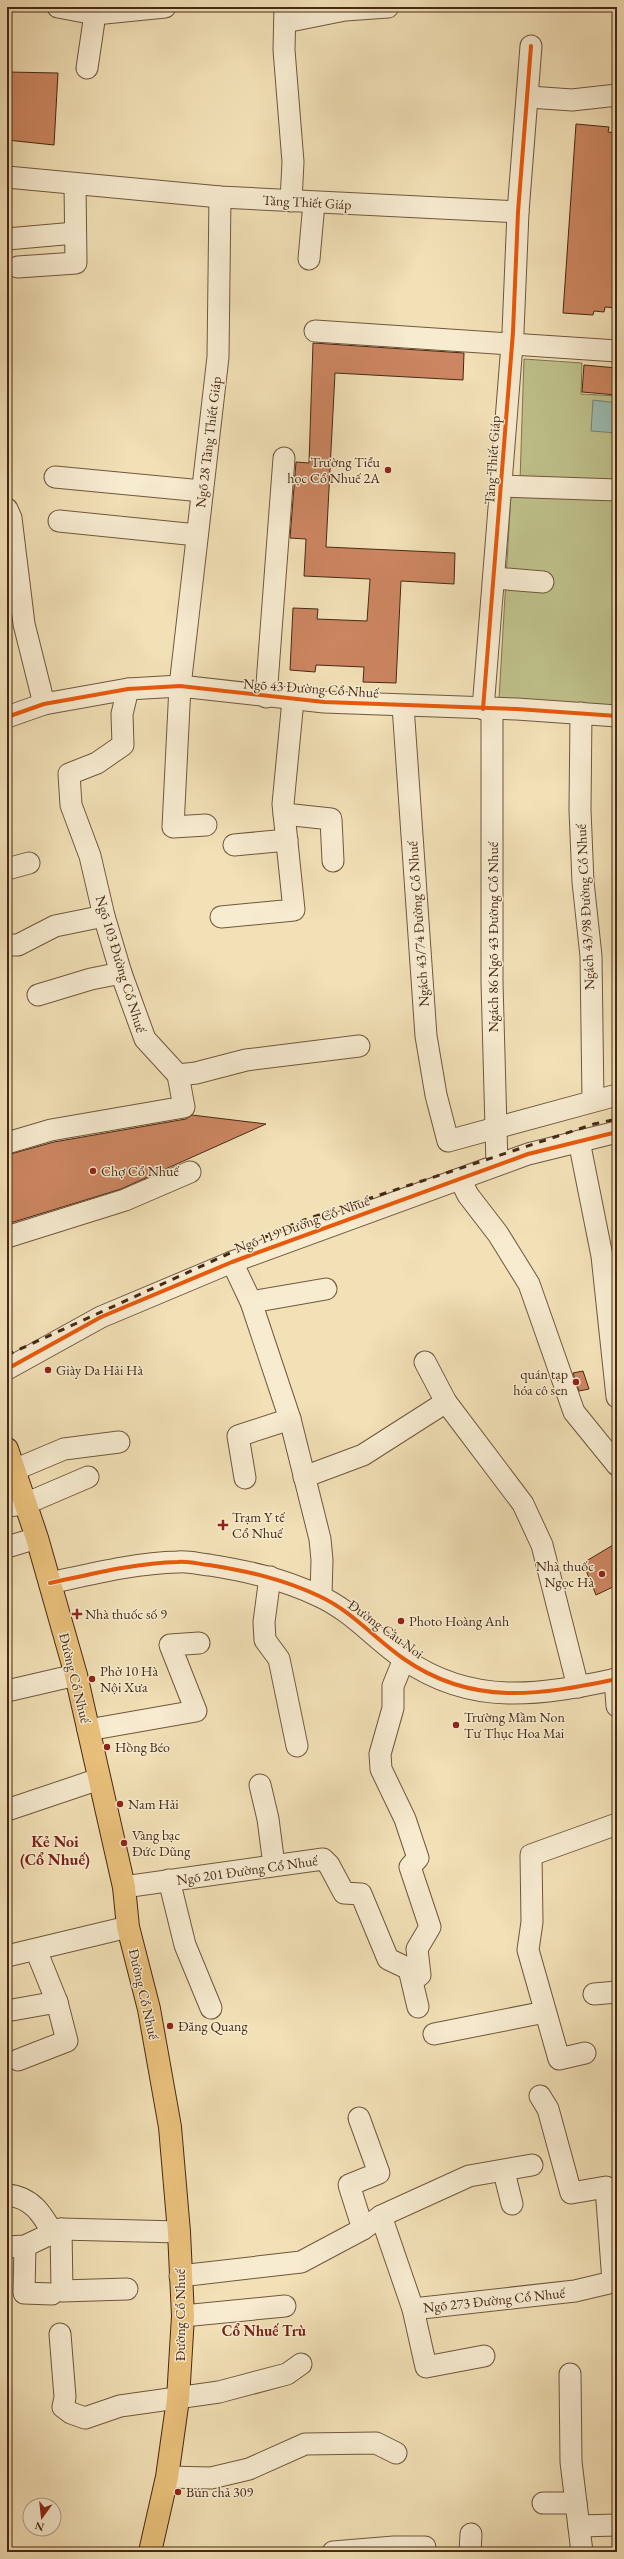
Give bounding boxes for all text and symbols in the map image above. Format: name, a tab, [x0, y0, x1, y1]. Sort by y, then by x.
street label: Tăng Thiết Giáp	[262, 191, 352, 213]
street label: Ngõ 28 Tăng Thiết Giáp	[191, 375, 225, 509]
street label: Tăng Thiết Giáp	[480, 415, 504, 505]
place label: Trường Tiểu học Cổ Nhuế 2A	[287, 453, 381, 487]
marker: Trường Tiểu học Cổ Nhuế 2A	[383, 465, 393, 475]
street label: Ngõ 43 Đường Cổ Nhuế	[243, 674, 380, 702]
street label: Ngách 43/98 Đường Cổ Nhuế	[572, 823, 598, 991]
street label: Ngách 43/74 Đường Cổ Nhuế	[403, 840, 433, 1008]
street label: Ngách 86 Ngõ 43 Đường Cổ Nhuế	[484, 841, 502, 1032]
street label: Ngõ 103 Đường Cổ Nhuế	[92, 893, 151, 1035]
place label: Chợ Cổ Nhuế	[101, 1162, 179, 1180]
marker: Chợ Cổ Nhuế	[88, 1166, 98, 1176]
street label: Ngõ 119 Đường Cổ Nhuế	[232, 1191, 373, 1257]
place label: Giày Da Hải Hà	[56, 1361, 143, 1379]
marker: Giày Da Hải Hà	[43, 1365, 53, 1375]
place label: quán tạp hóa cô sen	[513, 1365, 569, 1399]
marker: quán tạp hóa cô sen	[571, 1377, 581, 1387]
place label: Trạm Y tế Cổ Nhuế	[232, 1508, 285, 1542]
marker: Trạm Y tế Cổ Nhuế	[217, 1519, 229, 1531]
place label: Nhà thuốc Ngọc Hà	[536, 1557, 594, 1591]
marker: Nhà thuốc Ngọc Hà	[597, 1569, 607, 1579]
street label: Đường Cầu Noi	[345, 1596, 428, 1663]
place label: Nhà thuốc số 9	[85, 1605, 167, 1623]
marker: Nhà thuốc số 9	[72, 1609, 82, 1619]
place label: Photo Hoàng Anh	[409, 1612, 509, 1630]
marker: Photo Hoàng Anh	[396, 1616, 406, 1626]
street label: Đường Cổ Nhuế	[55, 1631, 95, 1726]
place label: Phở 10 Hà Nội Xưa	[100, 1662, 158, 1696]
marker: Phở 10 Hà Nội Xưa	[87, 1674, 97, 1684]
place label: Trường Mầm Non Tư Thục Hoa Mai	[464, 1708, 566, 1742]
marker: Trường Mầm Non Tư Thục Hoa Mai	[451, 1720, 461, 1730]
place label: Hồng Béo	[115, 1738, 170, 1756]
marker: Hồng Béo	[102, 1742, 112, 1752]
place label: Nam Hải	[128, 1795, 179, 1813]
marker: Nam Hải	[115, 1799, 125, 1809]
place label: Vàng bạc Đức Dũng	[132, 1826, 191, 1860]
district label: Kẻ Noi (Cổ Nhuế)	[20, 1831, 90, 1870]
marker: Vàng bạc Đức Dũng	[119, 1838, 129, 1848]
street label: Ngõ 201 Đường Cổ Nhuế	[175, 1851, 319, 1889]
street label: Đường Cổ Nhuế	[125, 1947, 163, 2042]
place label: Đăng Quang	[178, 2017, 248, 2035]
marker: Đăng Quang	[165, 2021, 175, 2031]
street label: Đường Cổ Nhuế	[171, 2268, 189, 2361]
street label: Ngõ 273 Đường Cổ Nhuế	[422, 2284, 566, 2316]
district label: Cổ Nhuế Trù	[222, 2321, 307, 2340]
place label: Bún chả 309	[186, 2483, 254, 2501]
marker: Bún chả 309	[173, 2487, 183, 2497]
north arrow	[22, 2497, 62, 2537]
text: N	[33, 2519, 46, 2535]

